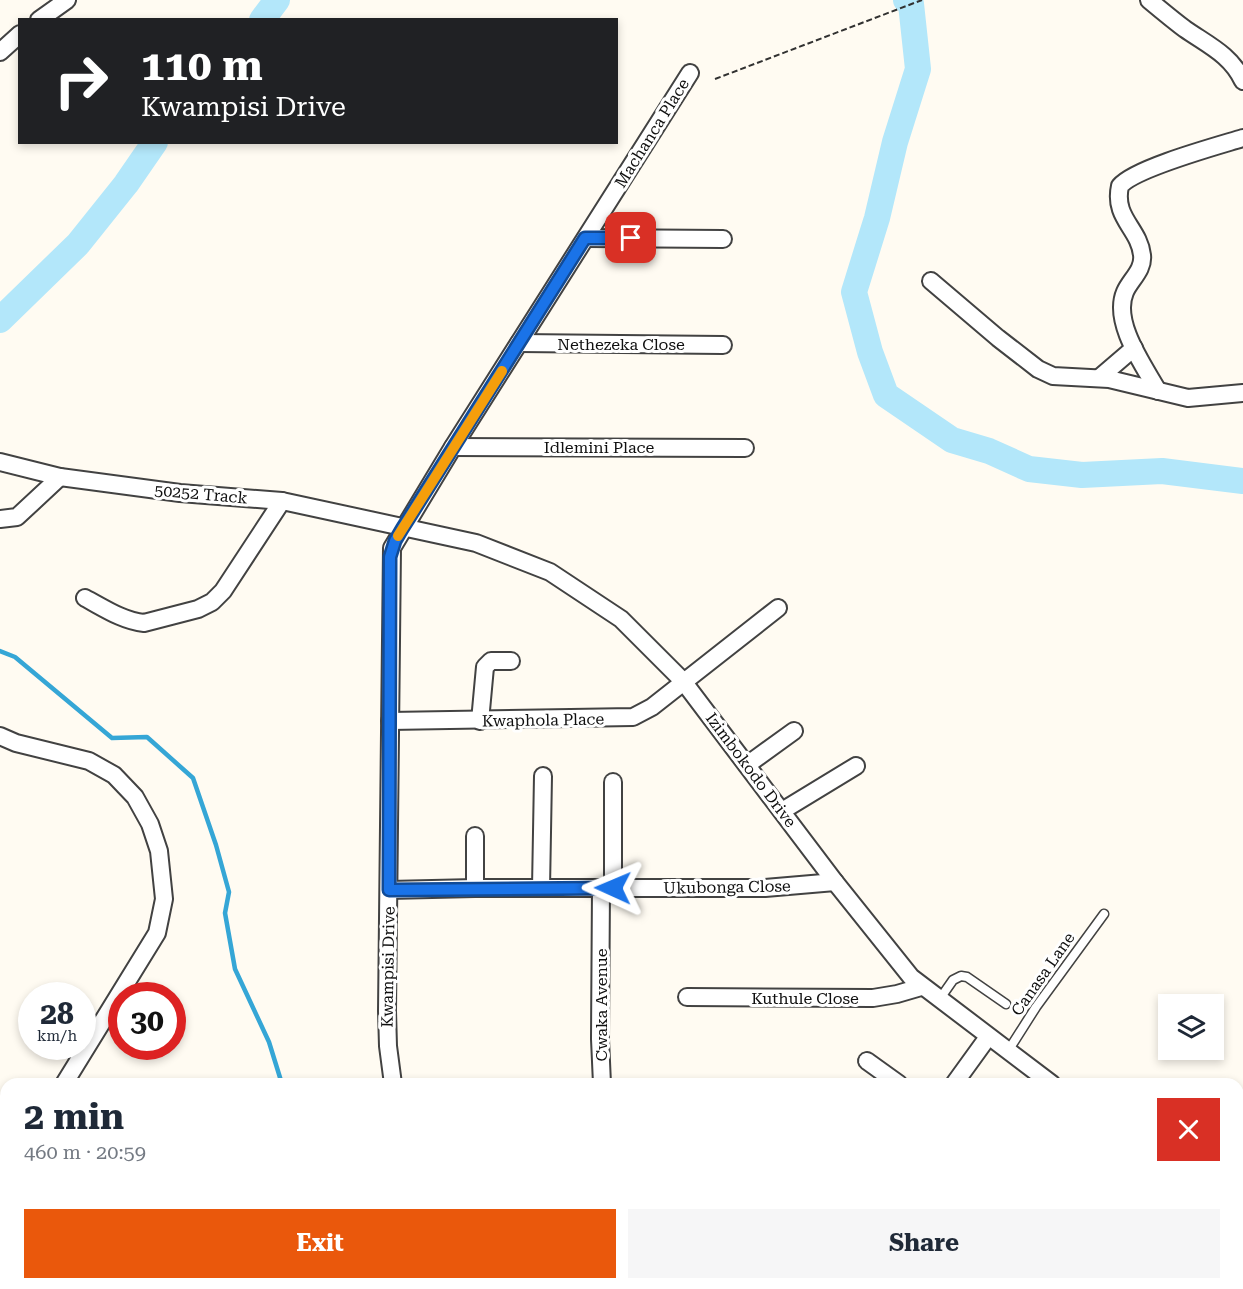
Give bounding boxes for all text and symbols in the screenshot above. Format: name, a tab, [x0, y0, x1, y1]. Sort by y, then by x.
text: 110 m	[141, 41, 263, 90]
icon: right	[42, 42, 120, 120]
street label: Machanca Place	[611, 75, 693, 191]
text: Kwampisi Drive	[141, 91, 346, 123]
pin	[605, 212, 656, 263]
icon: arrive	[614, 221, 647, 254]
street label: Nethezeka Close	[557, 335, 685, 354]
street label: Idlemini Place	[544, 438, 654, 457]
street label: 50252 Track	[154, 480, 248, 508]
street label: Kwaphola Place	[482, 709, 605, 731]
street label: Izimbokodo Drive	[702, 709, 800, 831]
position arrow	[581, 856, 645, 920]
street label: Ukubonga Close	[663, 876, 791, 898]
street label: Kwampisi Drive	[377, 906, 399, 1028]
street label: Canasa Lane	[1007, 929, 1079, 1019]
street label: Cwaka Avenue	[592, 948, 611, 1061]
speed limit sign: 30	[108, 982, 186, 1060]
street label: Kuthule Close	[751, 989, 859, 1008]
map controls	[1158, 994, 1224, 1060]
button: layers	[1158, 994, 1224, 1060]
text: 28	[40, 996, 74, 1031]
text: km/h	[37, 1027, 77, 1045]
text: 2 min	[24, 1096, 124, 1138]
button: close	[1157, 1098, 1220, 1161]
text: 460 m · 20:59	[24, 1140, 146, 1164]
button: Exit	[24, 1209, 616, 1278]
button: Share	[628, 1209, 1220, 1278]

